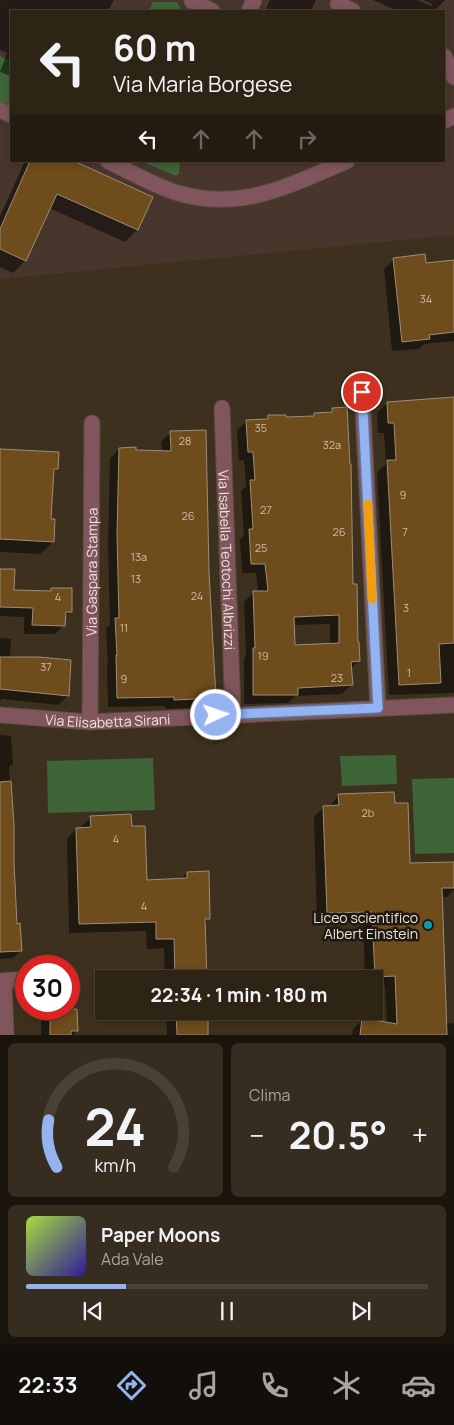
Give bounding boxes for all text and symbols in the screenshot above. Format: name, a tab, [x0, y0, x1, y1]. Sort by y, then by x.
text: 60 m	[113, 24, 196, 72]
icon: left	[30, 30, 95, 95]
text: Via Maria Borgese	[113, 69, 292, 99]
icon: left	[134, 125, 162, 153]
icon: ahead	[187, 125, 215, 153]
icon: ahead	[240, 125, 268, 153]
icon: right	[293, 125, 321, 153]
house number: 34	[420, 291, 432, 306]
pin	[341, 371, 383, 413]
icon: arrive	[348, 378, 376, 406]
house number: 35	[255, 420, 267, 435]
house number: 28	[179, 433, 191, 448]
house number: 32a	[323, 437, 341, 452]
street label: Via Isabella Teotochi Albrizzi	[215, 469, 240, 650]
house number: 9	[400, 487, 407, 502]
house number: 27	[260, 502, 272, 517]
street label: Via Gaspara Stampa	[81, 508, 101, 636]
house number: 26	[181, 508, 195, 523]
house number: 26	[332, 524, 346, 539]
house number: 7	[402, 524, 408, 539]
house number: 25	[255, 540, 267, 555]
house number: 13a	[131, 549, 147, 564]
house number: 13	[131, 571, 141, 586]
house number: 24	[191, 588, 203, 603]
house number: 4	[55, 589, 61, 604]
house number: 3	[403, 600, 409, 615]
house number: 11	[120, 620, 128, 635]
house number: 19	[257, 648, 269, 663]
house number: 37	[40, 659, 52, 674]
house number: 1	[407, 665, 411, 680]
house number: 23	[331, 670, 343, 685]
house number: 9	[121, 671, 128, 686]
position arrow	[189, 688, 241, 740]
street label: Via Elisabetta Sirani	[44, 709, 171, 732]
house number: 2b	[362, 805, 375, 820]
house number: 4	[113, 831, 119, 846]
house number: 4	[141, 898, 147, 913]
place label: Liceo scientifico Albert Einstein	[313, 908, 418, 943]
marker: Liceo scientifico Albert Einstein	[422, 919, 434, 931]
speed limit sign: 30	[15, 955, 80, 1020]
text: 22:34 · 1 min · 180 m	[151, 982, 327, 1008]
text: Clima	[249, 1084, 290, 1106]
text: 24	[85, 1091, 146, 1162]
text: 20.5°	[289, 1108, 387, 1160]
text: −	[249, 1116, 264, 1154]
text: +	[412, 1116, 428, 1154]
text: km/h	[95, 1153, 136, 1177]
text: Paper Moons	[101, 1222, 220, 1248]
text: Ada Vale	[101, 1248, 164, 1270]
icon: previous	[79, 1297, 107, 1325]
icon: pause	[213, 1297, 241, 1325]
icon: next	[347, 1297, 375, 1325]
icon: directions	[114, 1368, 149, 1403]
icon: music	[186, 1368, 221, 1403]
icon: phone	[257, 1368, 292, 1403]
icon: climate	[329, 1368, 364, 1403]
icon: car	[401, 1368, 436, 1403]
text: 22:33	[18, 1370, 78, 1400]

